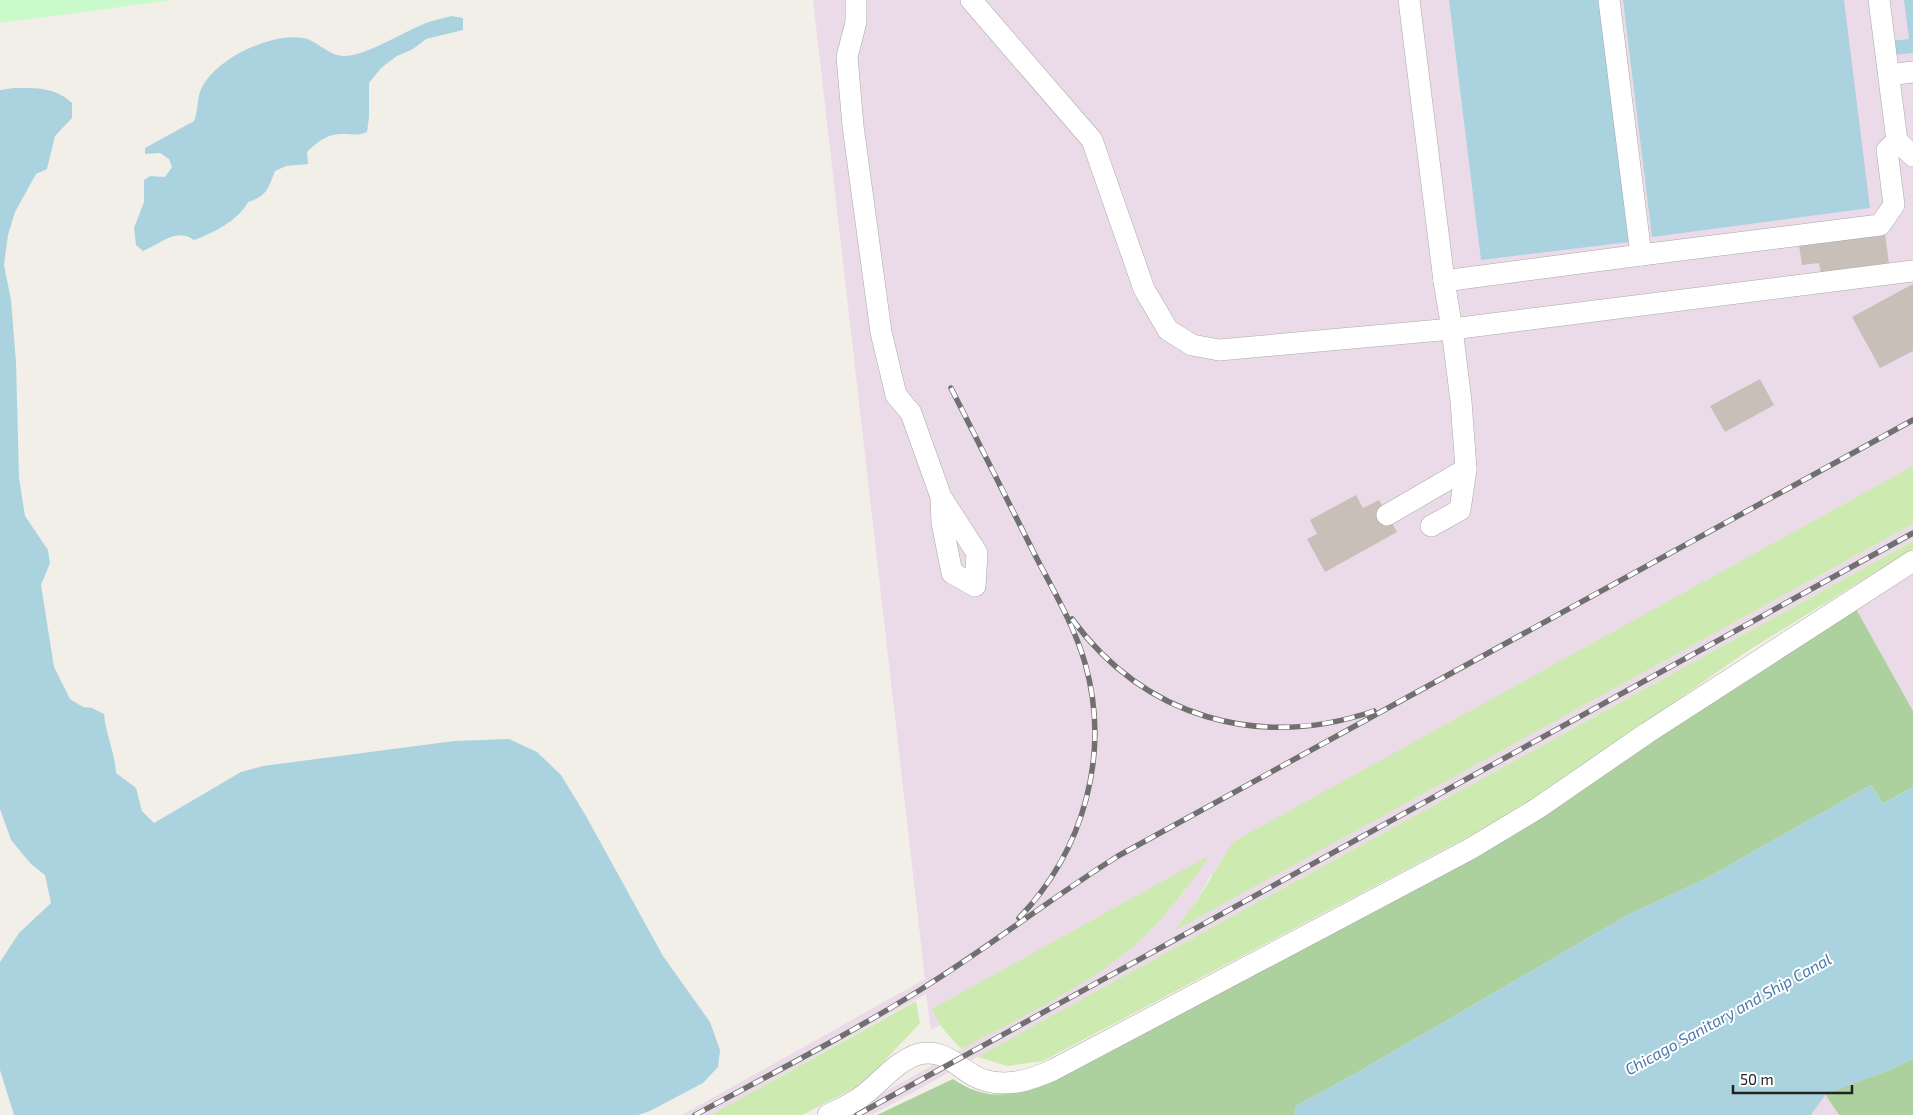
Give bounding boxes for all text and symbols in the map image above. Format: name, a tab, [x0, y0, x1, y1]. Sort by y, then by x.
water label: Chicago Sanitary and Ship Canal	[1621, 949, 1835, 1079]
scale bar	[1733, 1062, 1852, 1094]
text: 50 m	[1740, 1070, 1774, 1088]

